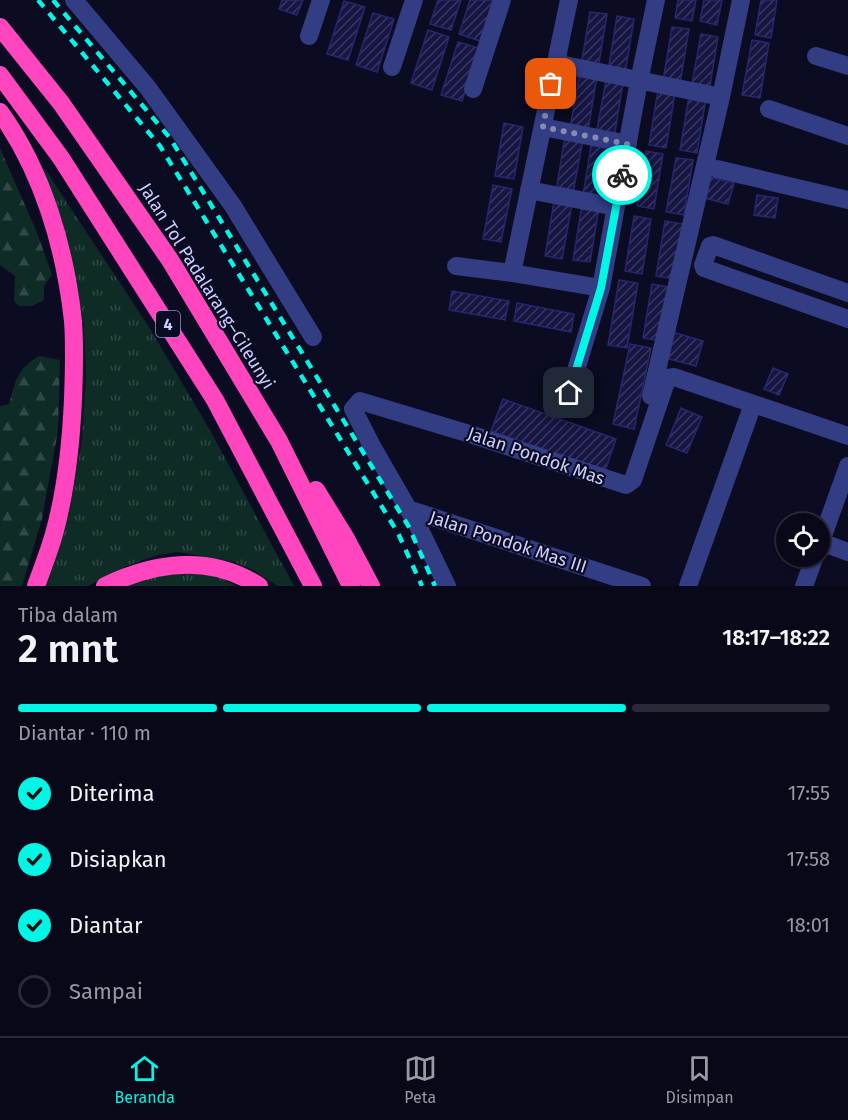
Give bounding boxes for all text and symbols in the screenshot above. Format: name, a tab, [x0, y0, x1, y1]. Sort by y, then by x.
pin	[525, 58, 576, 109]
icon: bag	[534, 67, 567, 100]
courier	[592, 145, 652, 205]
icon: bike	[606, 159, 639, 192]
street label: Jalan Tol Padalarang–Cileunyi	[134, 179, 280, 393]
road number: 4	[156, 311, 180, 337]
pin	[543, 367, 594, 418]
icon: home	[552, 376, 585, 409]
street label: Jalan Pondok Mas	[464, 422, 608, 490]
street label: Jalan Pondok Mas III	[426, 506, 590, 578]
map controls	[776, 513, 830, 567]
button: locate	[776, 513, 830, 567]
text: Tiba dalam	[18, 603, 118, 627]
text: 18:17–18:22	[722, 624, 830, 651]
text: 2 mnt	[18, 626, 118, 672]
text: Diantar · 110 m	[18, 721, 151, 745]
icon: check	[18, 777, 51, 810]
text: Diterima	[69, 780, 155, 807]
text: 17:55	[788, 781, 830, 805]
icon: check	[18, 843, 51, 876]
text: Disiapkan	[69, 846, 167, 873]
text: 17:58	[787, 847, 830, 871]
icon: check	[18, 909, 51, 942]
text: Diantar	[69, 912, 142, 939]
text: 18:01	[786, 913, 830, 937]
text: Sampai	[69, 978, 143, 1005]
tab: Beranda	[114, 1052, 175, 1107]
tab: Peta	[404, 1052, 437, 1107]
tab: Disimpan	[666, 1052, 734, 1107]

